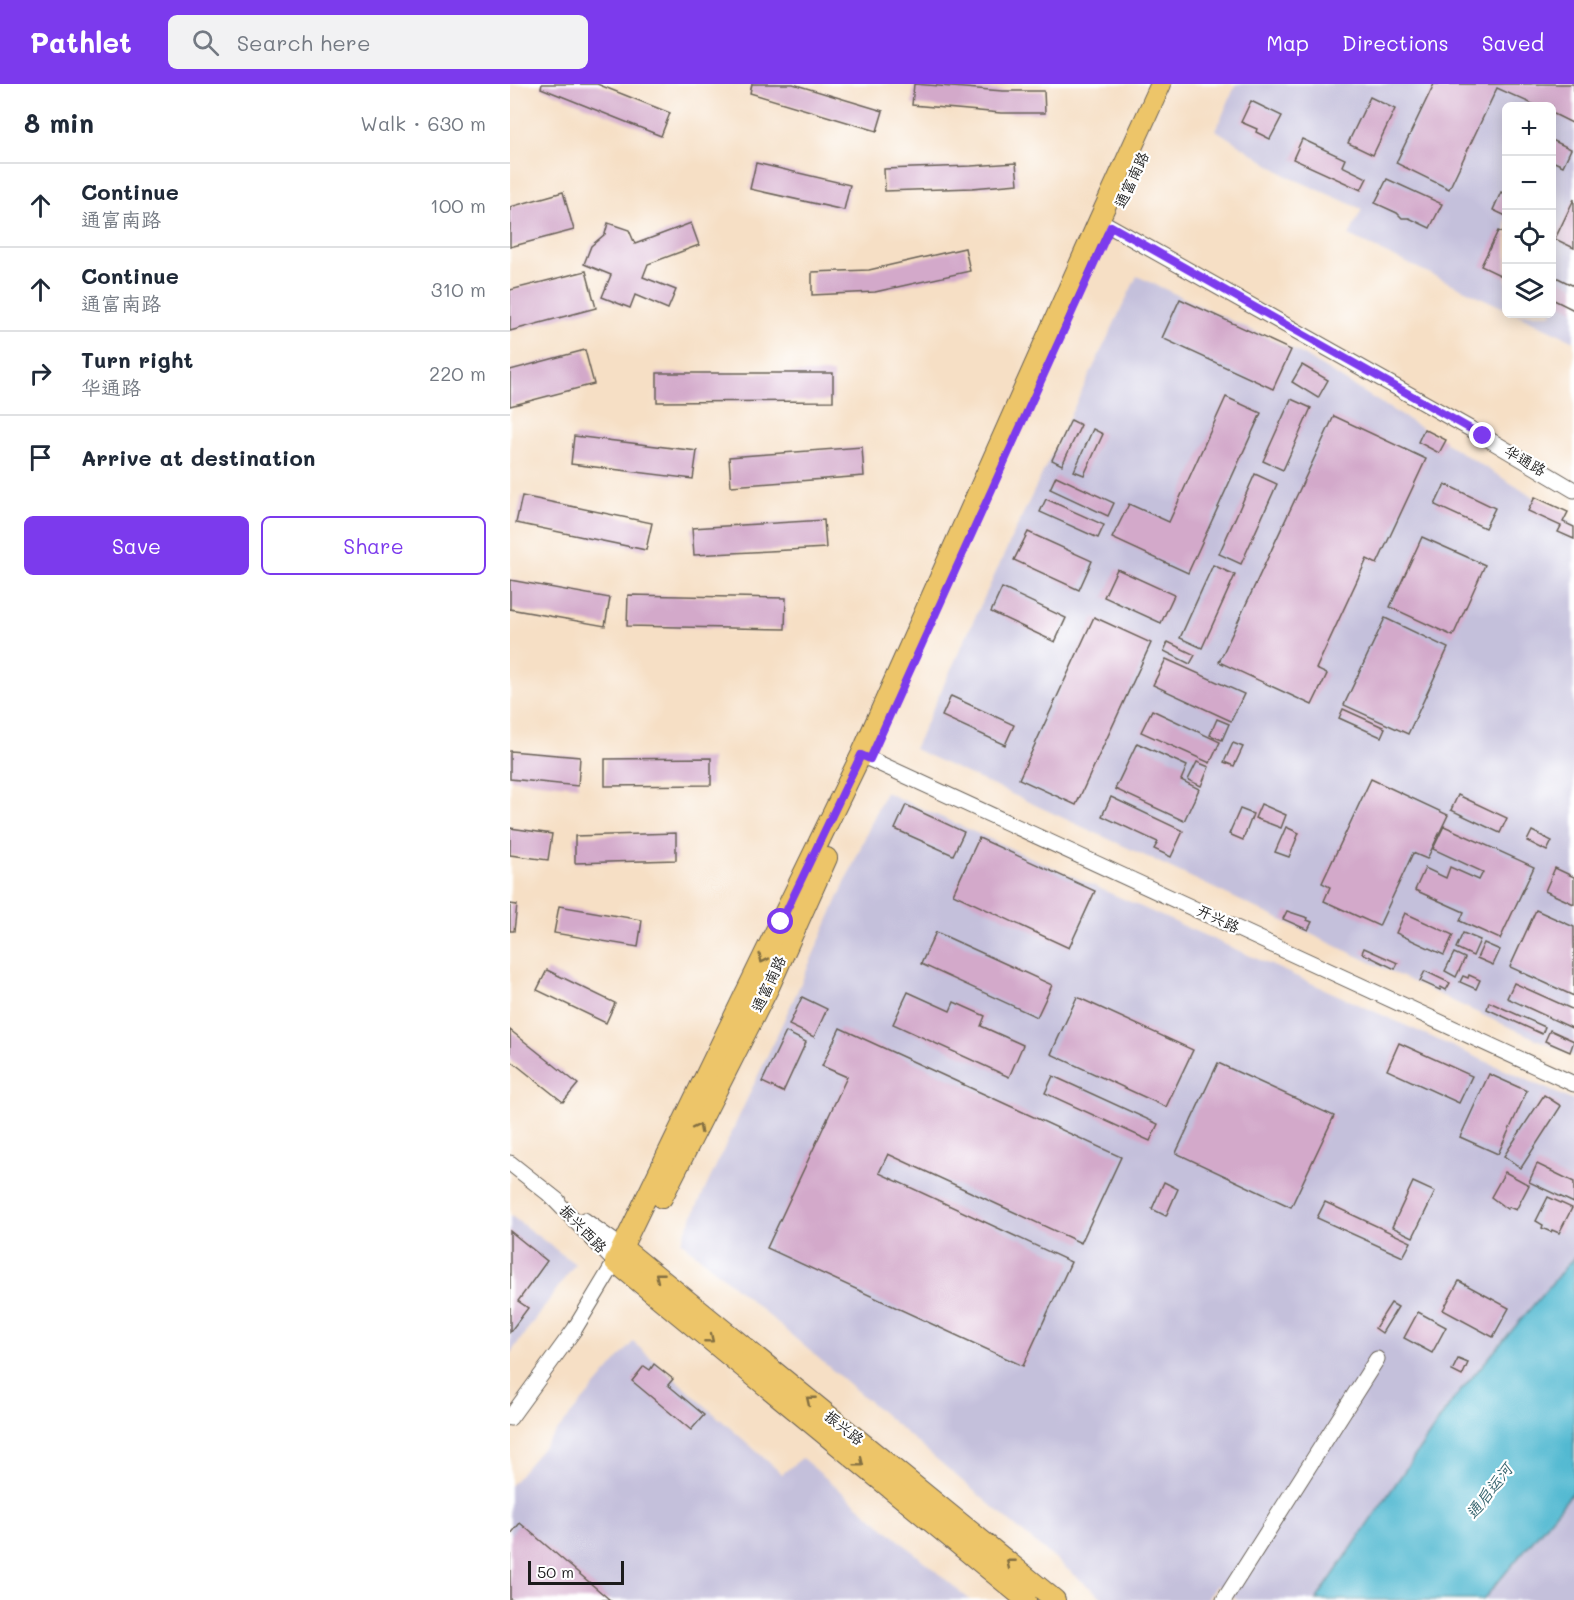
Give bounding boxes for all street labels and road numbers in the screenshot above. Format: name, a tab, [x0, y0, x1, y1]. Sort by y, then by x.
street label: 通富南路	[1109, 148, 1153, 211]
street label: 华通路	[1501, 440, 1550, 480]
street label: 开兴路	[1194, 900, 1243, 937]
street label: 通富南路	[746, 952, 790, 1015]
street label: 振兴西路	[556, 1200, 612, 1257]
street label: 振兴路	[821, 1405, 868, 1449]

